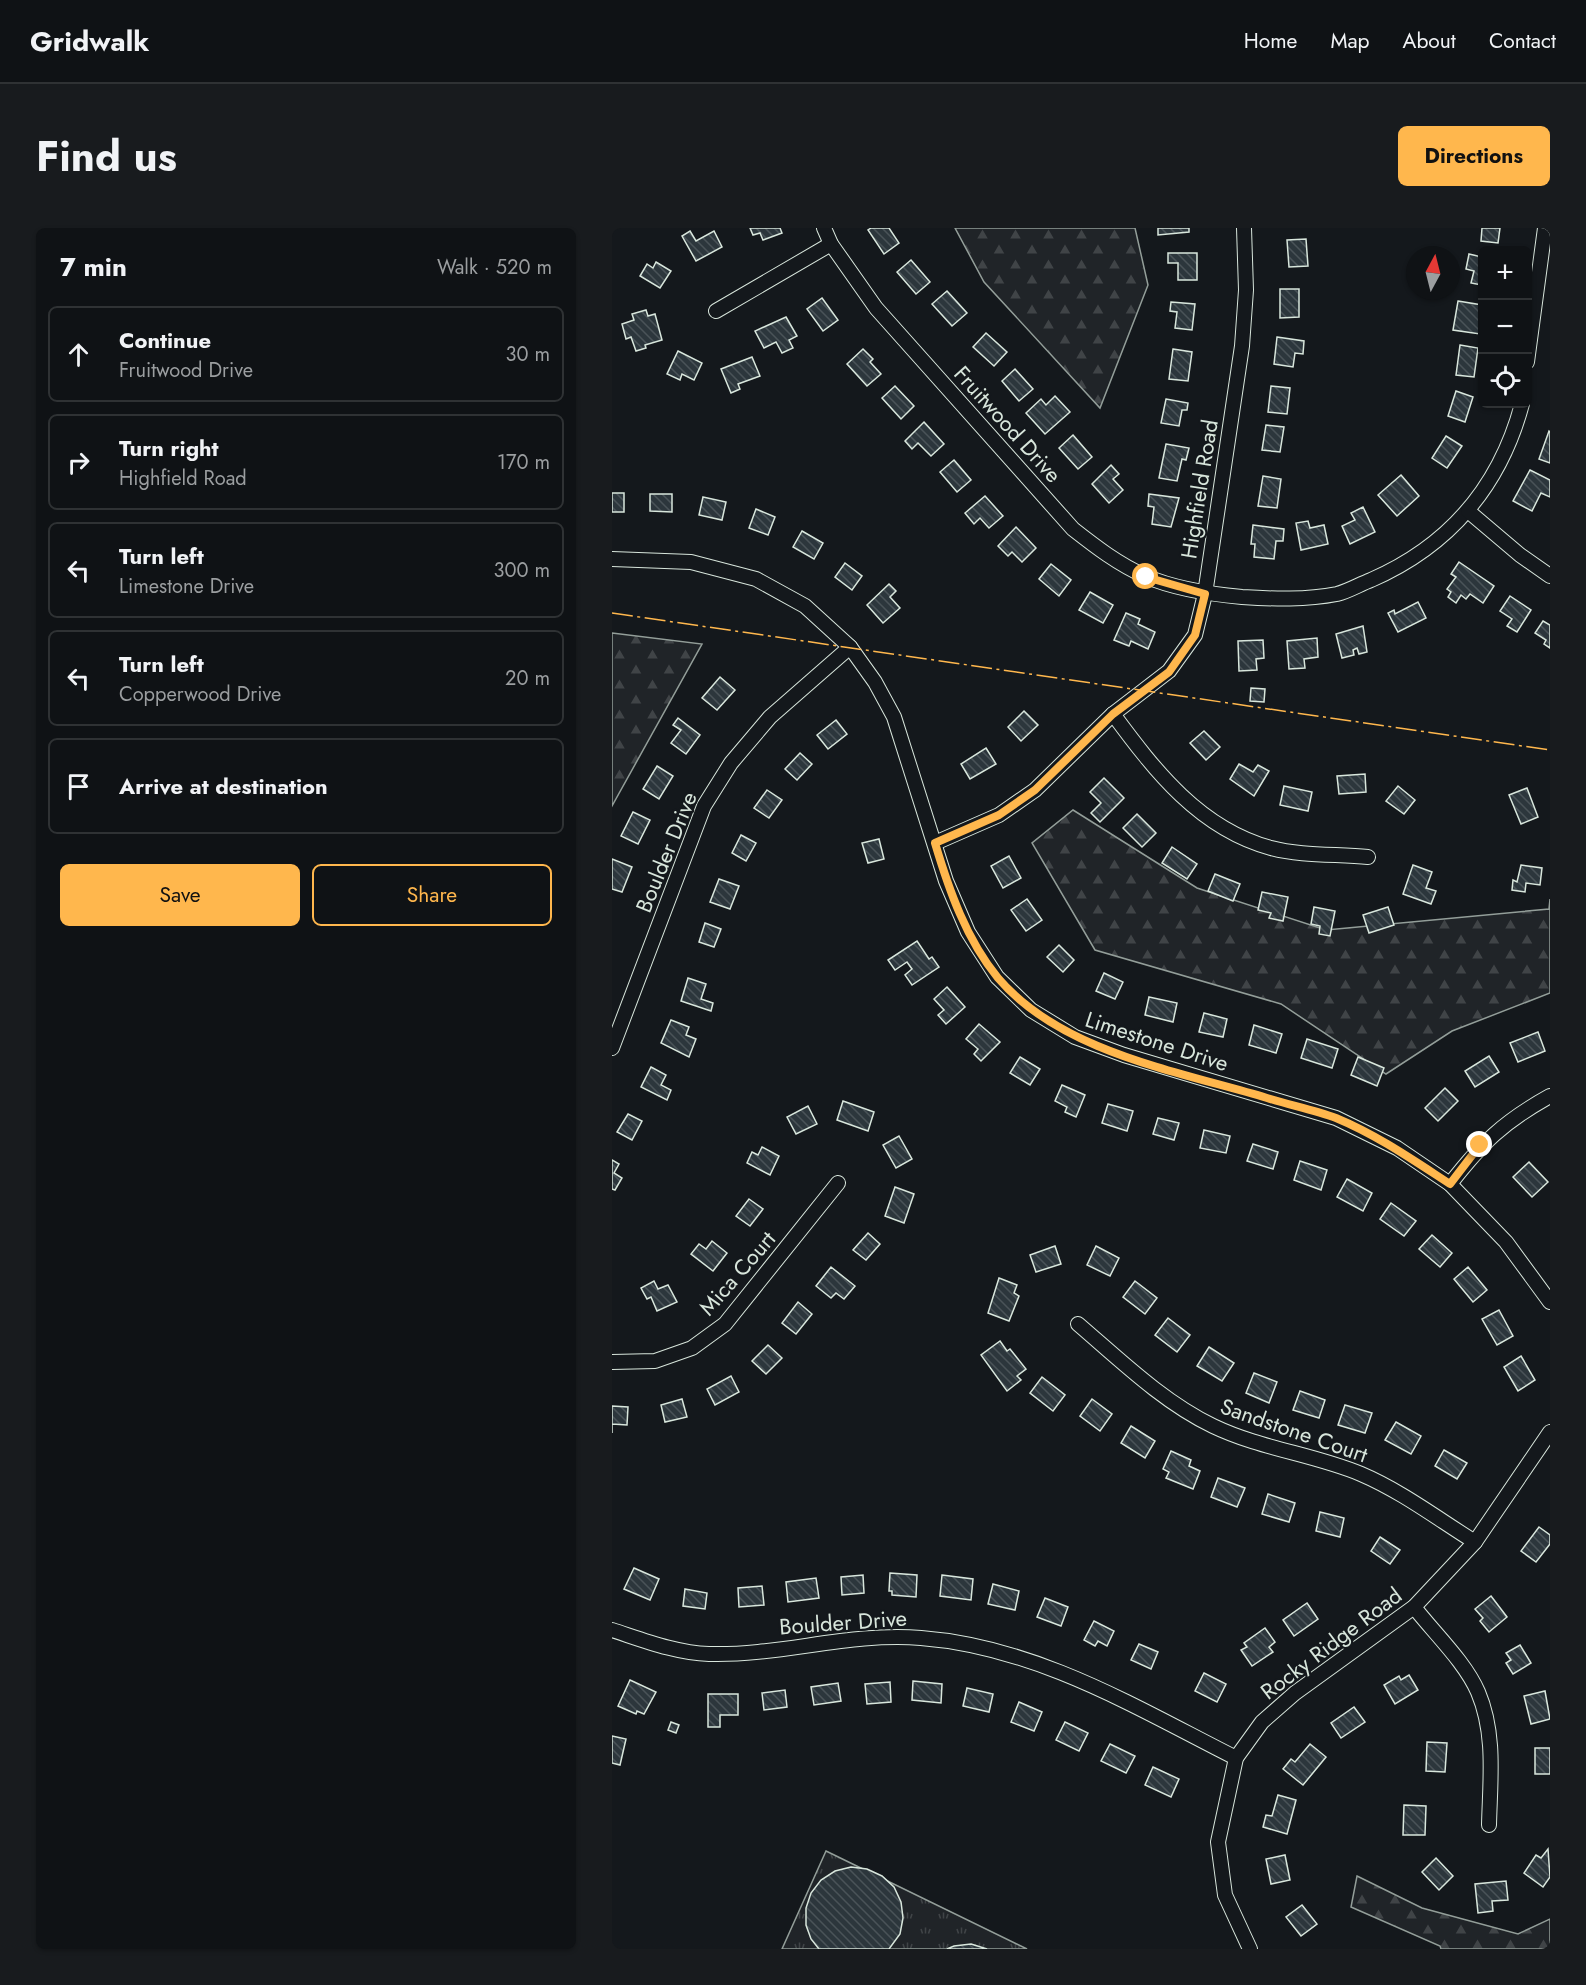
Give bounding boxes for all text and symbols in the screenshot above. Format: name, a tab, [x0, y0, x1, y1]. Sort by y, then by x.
text: Gridwalk	[30, 21, 149, 62]
text: Home	[1244, 26, 1297, 56]
text: Map	[1330, 26, 1370, 56]
text: About	[1403, 26, 1456, 56]
text: Contact	[1489, 26, 1556, 56]
text: Find us	[36, 126, 177, 187]
button: Directions	[1398, 126, 1550, 186]
north arrow	[1406, 246, 1460, 300]
map controls	[1478, 246, 1532, 408]
button: +	[1478, 246, 1532, 300]
text: 7 min	[60, 248, 127, 286]
text: Walk · 520 m	[437, 253, 552, 282]
button: −	[1478, 300, 1532, 354]
text: Continue	[119, 324, 211, 356]
icon: ahead	[62, 338, 95, 371]
text: 30 m	[505, 340, 550, 369]
button: locate	[1478, 354, 1532, 408]
text: Fruitwood Drive	[119, 356, 253, 385]
street label: Fruitwood Drive	[947, 359, 1069, 489]
street label: Highfield Road	[1172, 417, 1226, 561]
text: Turn right	[119, 432, 219, 464]
icon: right	[62, 446, 95, 479]
text: 170 m	[497, 448, 550, 477]
text: Highfield Road	[119, 464, 247, 493]
text: Turn left	[119, 540, 204, 572]
icon: left	[62, 554, 95, 587]
text: 300 m	[493, 556, 550, 585]
route start	[1132, 563, 1158, 589]
text: Limestone Drive	[119, 572, 254, 601]
text: Turn left	[119, 648, 204, 680]
icon: left	[62, 662, 95, 695]
text: 20 m	[505, 664, 550, 693]
text: Copperwood Drive	[119, 680, 281, 709]
icon: arrive	[62, 770, 95, 803]
text: Arrive at destination	[119, 770, 328, 802]
street label: Boulder Drive	[627, 787, 705, 917]
button: Save	[60, 864, 300, 926]
button: Share	[312, 864, 552, 926]
street label: Limestone Drive	[1081, 1003, 1233, 1079]
route end	[1466, 1131, 1492, 1157]
street label: Mica Court	[691, 1223, 783, 1322]
street label: Sandstone Court	[1216, 1390, 1373, 1470]
street label: Rocky Ridge Road	[1254, 1579, 1408, 1707]
street label: Boulder Drive	[778, 1602, 908, 1642]

